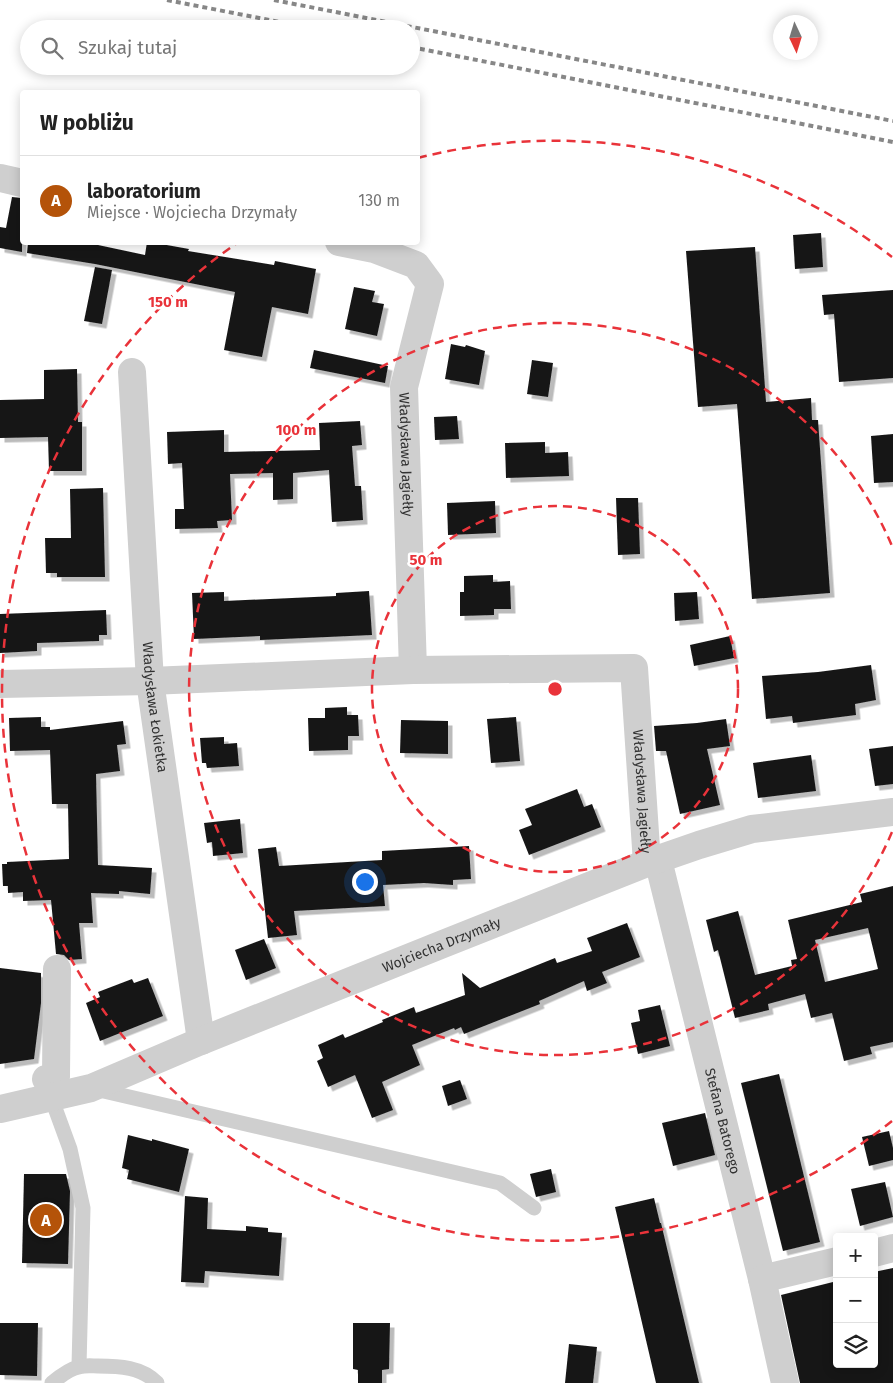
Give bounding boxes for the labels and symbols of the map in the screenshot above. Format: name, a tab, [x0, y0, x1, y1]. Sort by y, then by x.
north arrow	[773, 15, 818, 60]
text: 150 m	[148, 293, 188, 311]
street label: Władysława Jagiełły	[395, 392, 416, 517]
text: 100 m	[276, 421, 316, 439]
text: 50 m	[409, 551, 443, 569]
street label: Władysława Łokietka	[139, 641, 171, 774]
centre of rings	[546, 680, 564, 698]
street label: Władysława Jagiełły	[629, 729, 654, 854]
your location	[352, 869, 378, 895]
street label: Wojciecha Drzymały	[380, 914, 503, 976]
street label: Stefana Batorego	[701, 1066, 744, 1176]
pin: A	[30, 1201, 62, 1239]

